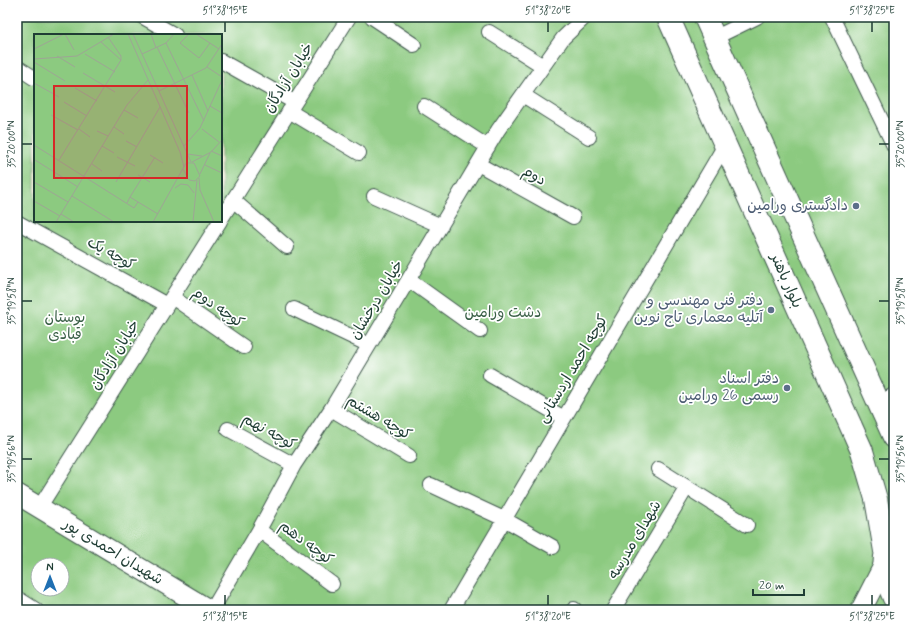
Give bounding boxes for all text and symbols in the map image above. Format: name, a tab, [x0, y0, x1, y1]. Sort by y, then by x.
text: 51°38'15"E	[202, 4, 248, 18]
text: 51°38'20"E	[525, 4, 571, 18]
text: 51°38'25"E	[849, 4, 895, 18]
inset map	[34, 34, 222, 222]
street label: خیابان آزادگان	[259, 39, 319, 117]
text: 35°20'00"N	[5, 120, 19, 168]
text: 35°20'00"N	[894, 120, 908, 168]
street label: دوم	[518, 161, 550, 192]
place label: دادگستری ورامین	[747, 196, 848, 216]
marker: دادگستری ورامین	[851, 201, 861, 211]
street label: کوچه یک	[83, 233, 139, 275]
street label: بلوار باهنر	[764, 249, 807, 311]
street label: خیابان درخشان	[345, 256, 409, 344]
text: 35°19'58"N	[5, 277, 19, 325]
text: 35°19'58"N	[894, 277, 908, 325]
street label: کوچه دوم	[188, 283, 248, 334]
place label: دفتر فنی مهندسی و آتلیه معماری تاج نوین	[634, 291, 764, 328]
park label: دشت ورامین	[465, 303, 541, 323]
marker: دفتر فنی مهندسی و آتلیه معماری تاج نوین	[766, 305, 776, 315]
park label: بوستان قبادی	[45, 308, 85, 345]
street label: کوچه احمد اردستانی	[533, 311, 613, 427]
street label: خیابان آزادگان	[85, 316, 145, 394]
place label: دفتر اسناد رسمی 26 ورامین	[678, 369, 779, 406]
marker: دفتر اسناد رسمی 26 ورامین	[782, 383, 792, 393]
street label: کوچه هشتم	[342, 391, 415, 446]
street label: کوچه نهم	[238, 409, 300, 456]
text: 35°19'56"N	[5, 435, 19, 483]
text: 35°19'56"N	[894, 435, 908, 483]
street label: شهدای مدرسه	[604, 497, 666, 583]
street label: شهیدان احمدی پور	[58, 514, 167, 590]
street label: کوچه دهم	[274, 516, 337, 571]
north arrow	[30, 557, 70, 597]
text: N	[46, 561, 54, 575]
scale bar	[753, 571, 804, 597]
text: 20 m	[759, 578, 785, 594]
text: 51°38'15"E	[202, 610, 248, 624]
text: 51°38'20"E	[525, 610, 571, 624]
text: 51°38'25"E	[849, 610, 895, 624]

